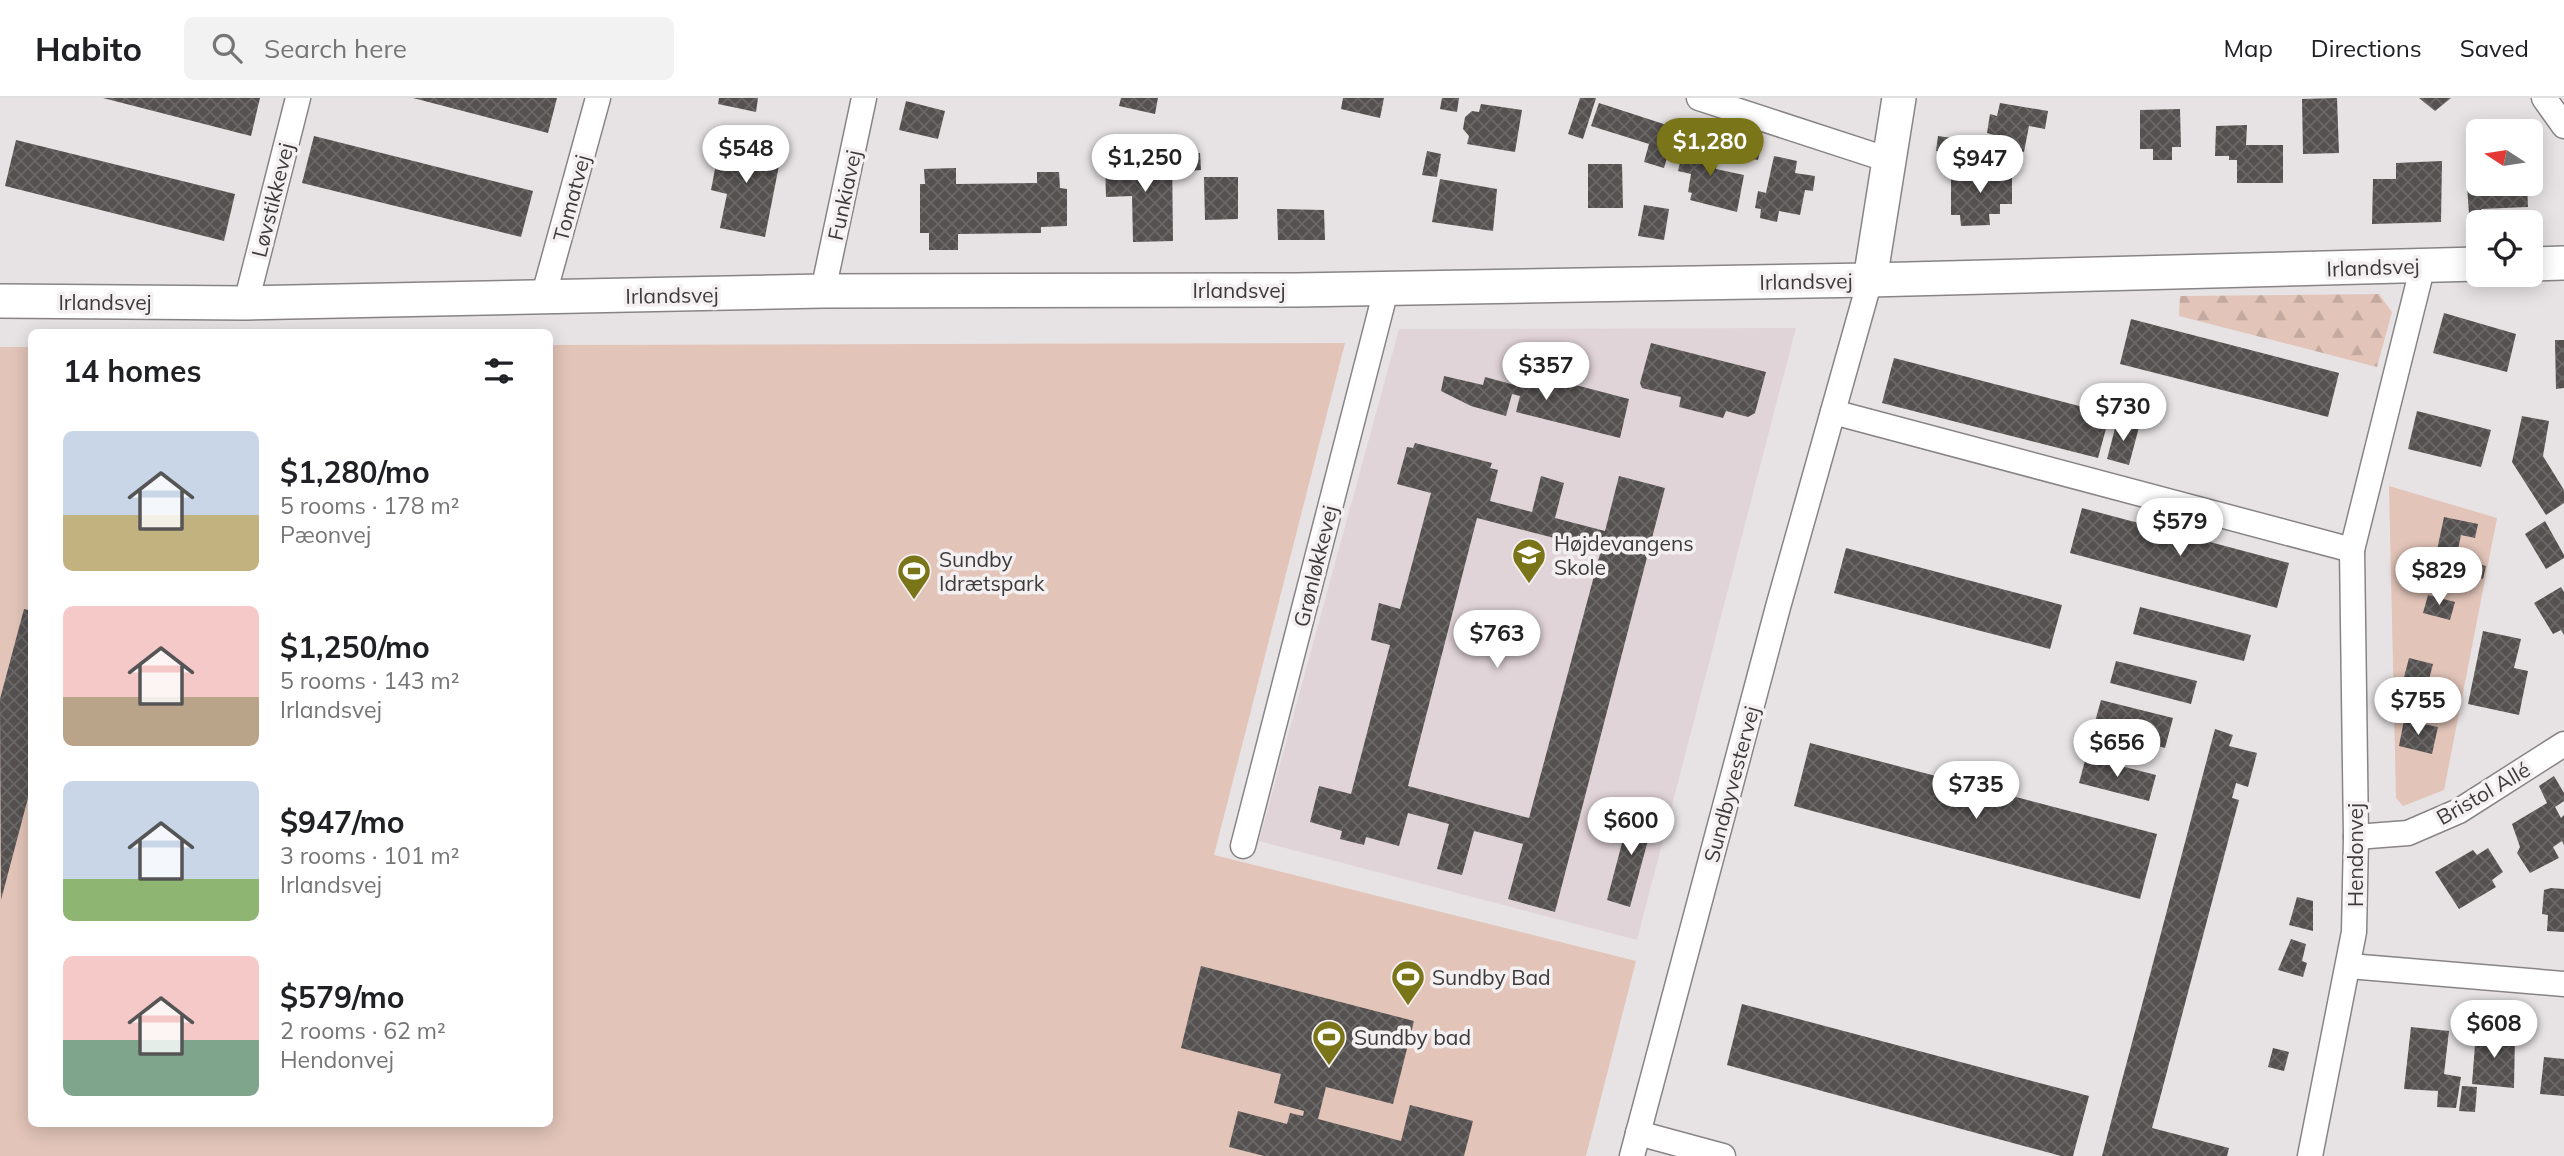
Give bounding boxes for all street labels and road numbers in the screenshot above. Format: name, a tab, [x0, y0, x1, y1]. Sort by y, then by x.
street label: Løvstikkevej	[245, 140, 299, 260]
street label: Funkiavej	[822, 147, 866, 243]
street label: Tomatvej	[547, 152, 595, 244]
street label: Irlandsvej	[2326, 252, 2420, 282]
street label: Irlandsvej	[1759, 267, 1853, 295]
street label: Irlandsvej	[1192, 277, 1286, 303]
street label: Irlandsvej	[625, 281, 719, 309]
street label: Irlandsvej	[58, 289, 152, 315]
street label: Grønløkkevej	[1287, 503, 1343, 629]
street label: Sundbyvestervej	[1698, 703, 1764, 865]
street label: Bristol Allé	[2432, 756, 2534, 830]
street label: Hendonvej	[2342, 803, 2368, 907]

